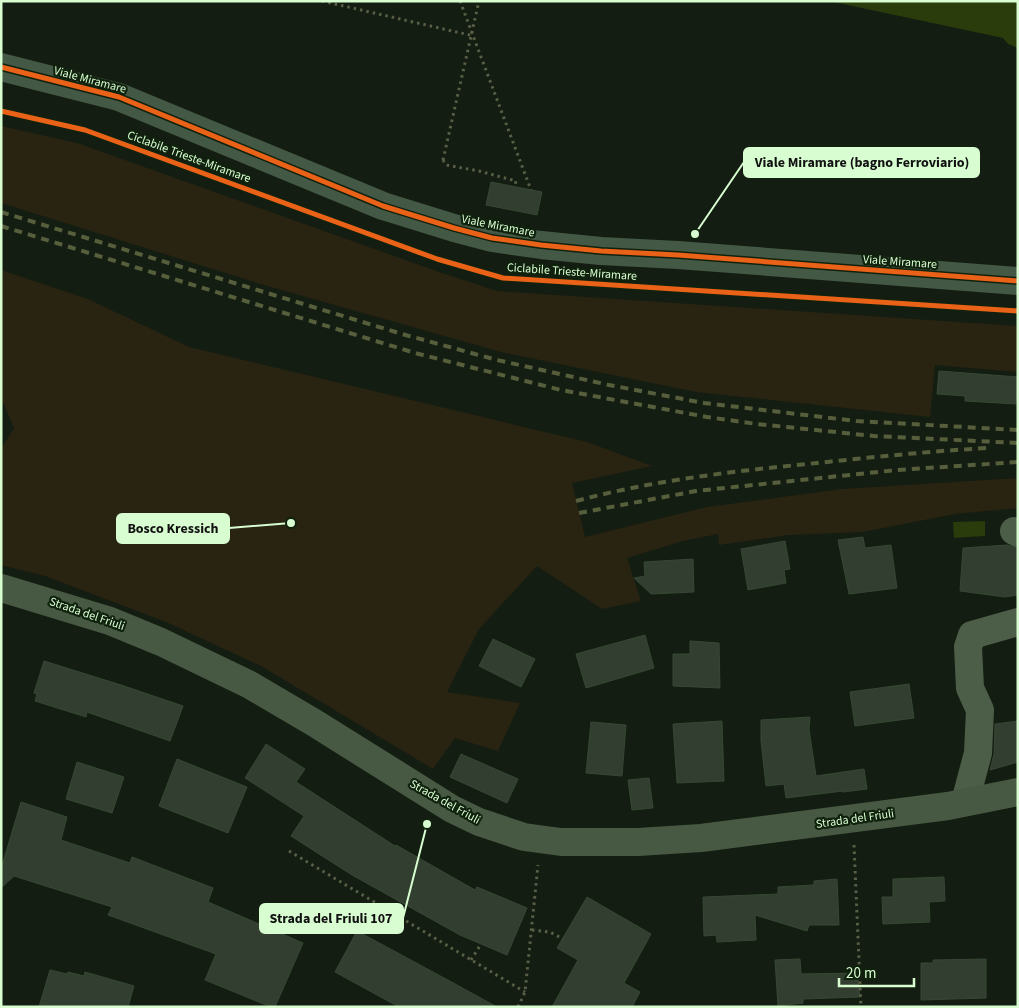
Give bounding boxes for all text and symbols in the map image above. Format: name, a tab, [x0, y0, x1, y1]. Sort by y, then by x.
street label: Viale Miramare	[52, 62, 128, 98]
street label: Ciclabile Trieste-Miramare	[125, 127, 253, 187]
callout: Viale Miramare (bagno Ferroviario)	[744, 148, 979, 177]
text: Viale Miramare (bagno Ferroviario)	[754, 153, 969, 173]
street label: Viale Miramare	[460, 211, 536, 241]
street label: Viale Miramare	[862, 251, 938, 273]
street label: Ciclabile Trieste-Miramare	[506, 259, 638, 285]
callout: Bosco Kressich	[117, 514, 229, 543]
text: Bosco Kressich	[127, 519, 219, 539]
street label: Strada del Friuli	[47, 593, 127, 635]
street label: Strada del Friuli	[406, 776, 484, 829]
street label: Strada del Friuli	[815, 805, 895, 833]
callout: Strada del Friuli 107	[260, 904, 403, 933]
text: Strada del Friuli 107	[270, 909, 392, 929]
scale bar	[839, 956, 914, 988]
text: 20 m	[846, 963, 876, 984]

